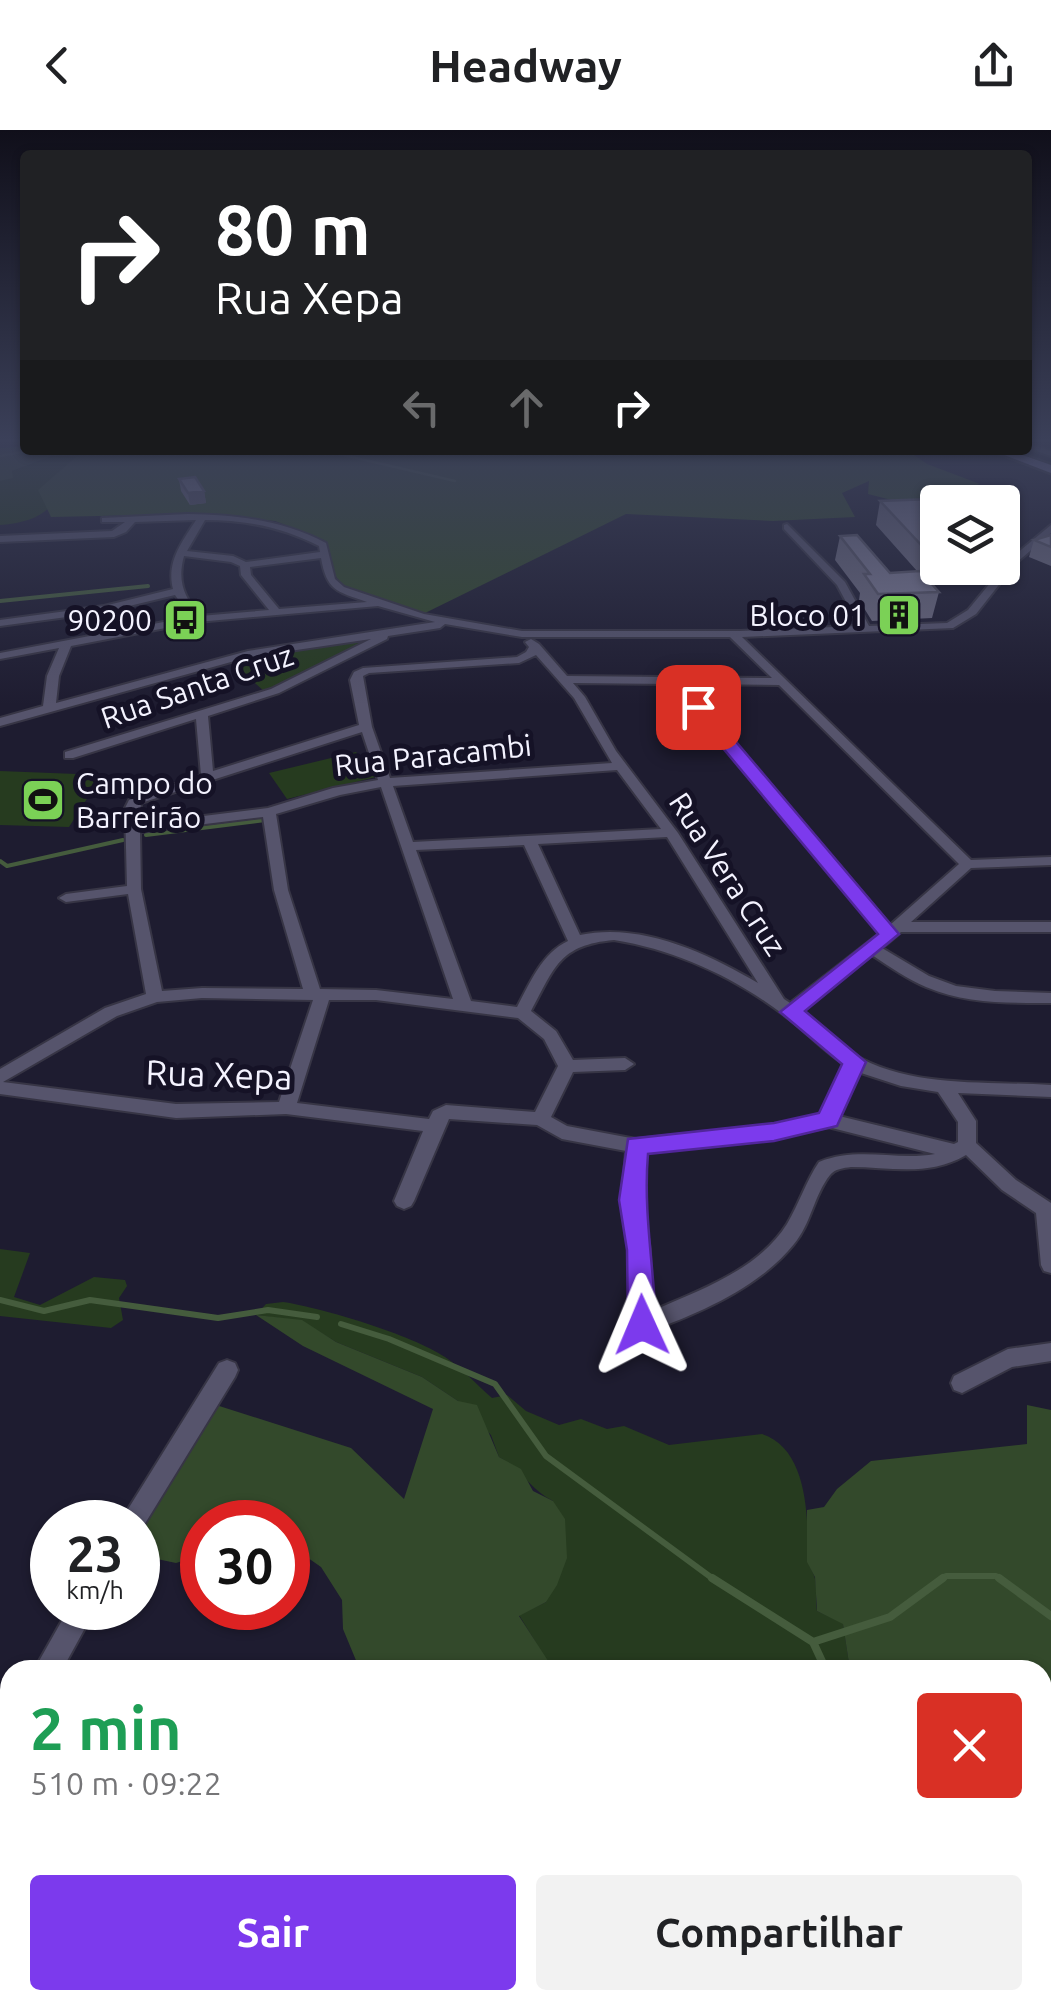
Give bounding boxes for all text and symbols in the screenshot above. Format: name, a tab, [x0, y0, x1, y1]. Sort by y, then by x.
icon: back	[30, 38, 85, 93]
icon: share	[966, 38, 1021, 93]
text: Headway	[429, 40, 622, 91]
icon: right	[50, 190, 180, 320]
text: 80 m	[215, 190, 371, 268]
text: Rua Xepa	[215, 272, 404, 323]
icon: left	[394, 380, 449, 435]
icon: ahead	[499, 380, 554, 435]
icon: right	[604, 380, 659, 435]
map controls	[920, 485, 1020, 585]
button: layers	[920, 485, 1020, 585]
building icon: Bloco 01	[876, 592, 922, 638]
bus stop icon: 90200	[162, 597, 208, 643]
place label: Bloco 01	[749, 598, 866, 632]
place label: 90200	[67, 603, 152, 637]
street label: Rua Santa Cruz	[96, 637, 298, 735]
pin	[656, 665, 741, 750]
icon: arrive	[671, 680, 726, 735]
street label: Rua Paracambi	[333, 728, 533, 782]
place label: Campo do Barreirão	[76, 766, 213, 834]
sports icon: Campo do Barreirão	[20, 777, 66, 823]
street label: Rua Vera Cruz	[663, 786, 793, 962]
street label: Rua Xepa	[145, 1051, 293, 1097]
position arrow	[590, 1273, 694, 1377]
speed limit sign: 30	[180, 1500, 310, 1630]
text: 23	[67, 1525, 123, 1581]
text: km/h	[66, 1576, 124, 1604]
button: close	[917, 1693, 1022, 1798]
text: 2 min	[30, 1694, 182, 1761]
text: 510 m · 09:22	[30, 1765, 222, 1801]
button: Sair	[30, 1875, 516, 1990]
button: Compartilhar	[536, 1875, 1022, 1990]

